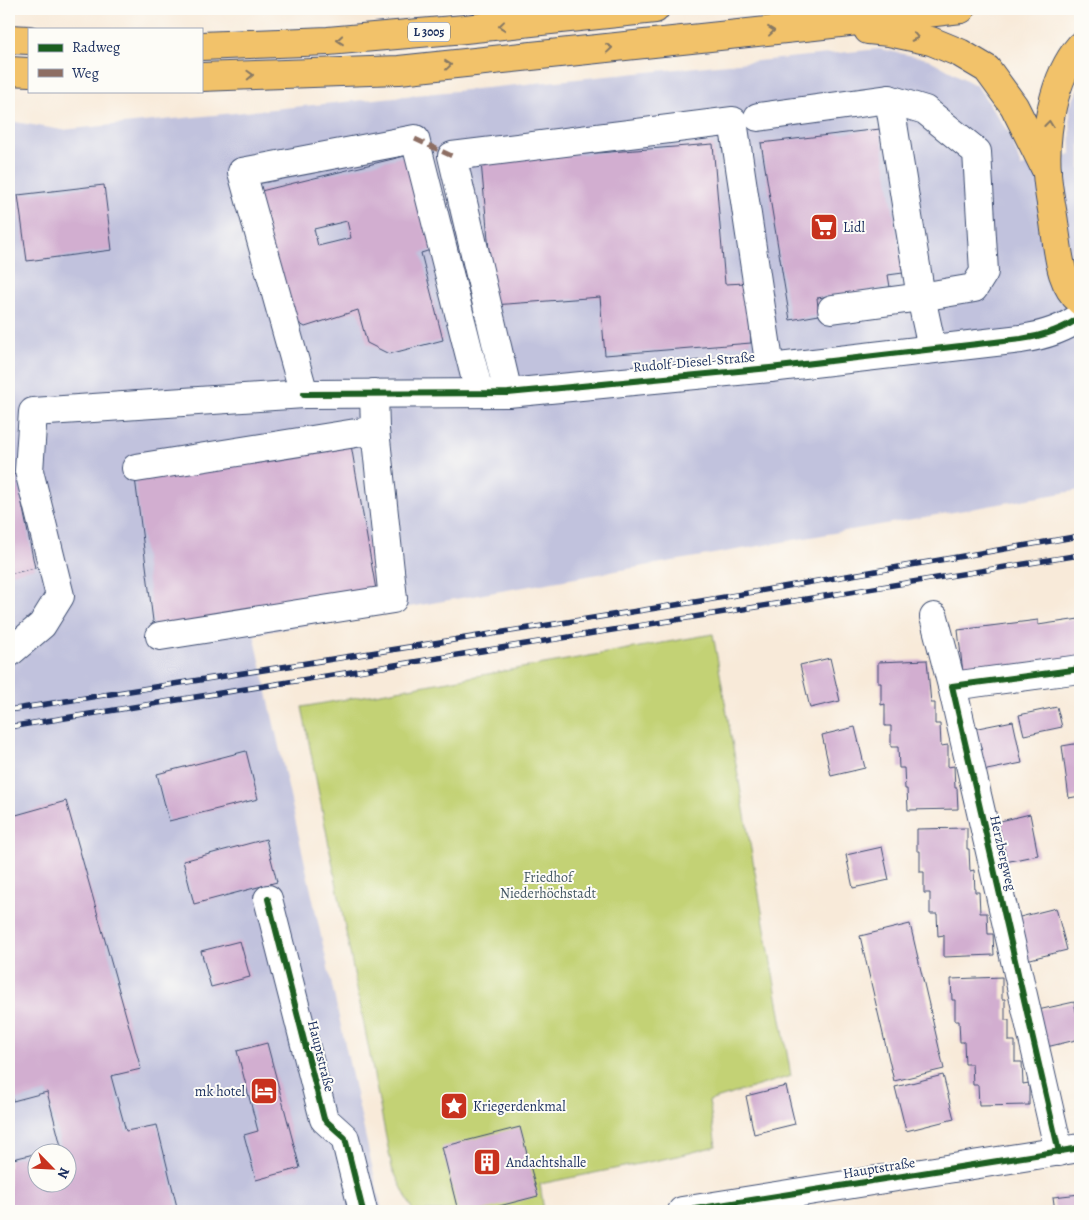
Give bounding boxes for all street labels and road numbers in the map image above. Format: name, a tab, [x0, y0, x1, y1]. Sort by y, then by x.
road number: L 3005	[408, 22, 450, 42]
street label: Rudolf-Diesel-Straße	[632, 347, 756, 377]
street label: Herzbergweg	[985, 813, 1021, 893]
street label: Hauptstraße	[303, 1018, 339, 1094]
street label: Hauptstraße	[841, 1153, 917, 1183]

